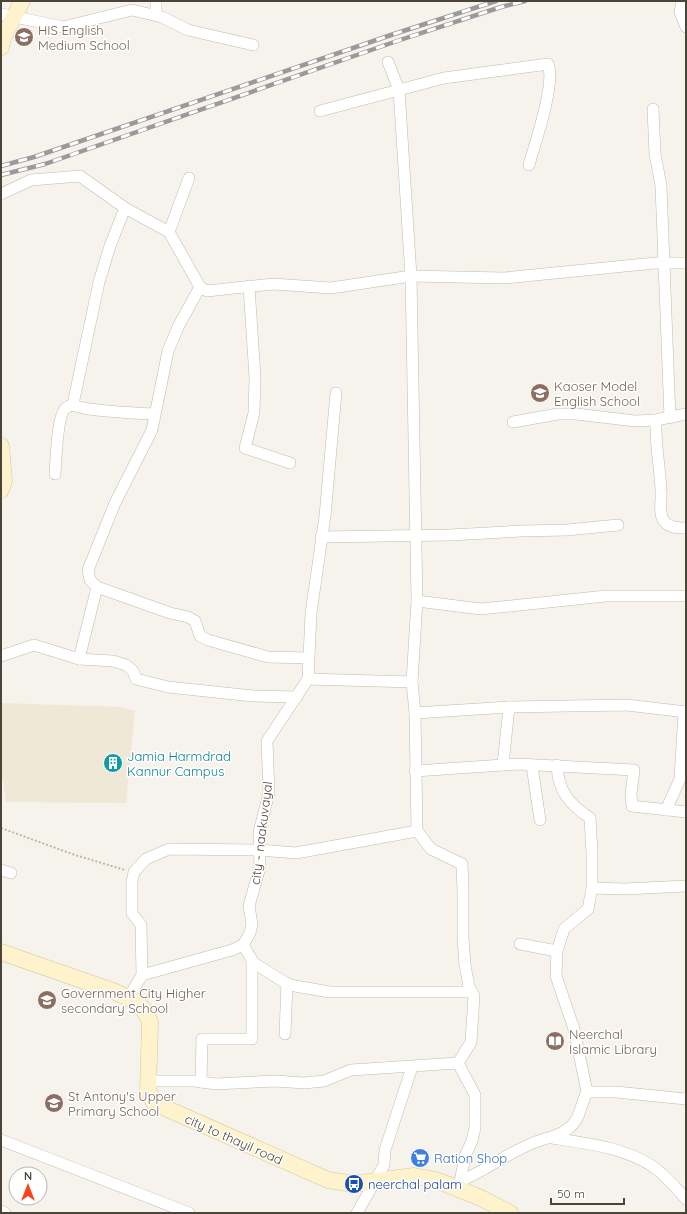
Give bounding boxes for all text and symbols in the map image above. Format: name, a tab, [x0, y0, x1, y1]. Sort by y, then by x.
place label: HIS English Medium School	[38, 22, 130, 53]
school or university icon: HIS English Medium School	[13, 26, 35, 48]
place label: Kaoser Model English School	[554, 378, 640, 409]
school or university icon: Kaoser Model English School	[529, 382, 551, 404]
place label: Jamia Harmdrad Kannur Campus	[127, 748, 231, 779]
building icon: Jamia Harmdrad Kannur Campus	[102, 752, 124, 774]
street label: city - naakuvayal	[247, 780, 275, 886]
place label: Government City Higher secondary School	[61, 985, 206, 1016]
school or university icon: Government City Higher secondary School	[36, 989, 58, 1011]
place label: Neerchal Islamic Library	[569, 1026, 657, 1057]
library icon: Neerchal Islamic Library	[544, 1030, 566, 1052]
place label: St Antony's Upper Primary School	[68, 1088, 176, 1119]
school or university icon: St Antony's Upper Primary School	[43, 1092, 65, 1114]
street label: city to thayil road	[183, 1110, 285, 1168]
supermarket icon: Ration Shop	[409, 1147, 431, 1169]
place label: Ration Shop	[434, 1150, 507, 1166]
north arrow	[8, 1166, 48, 1206]
text: N	[24, 1169, 32, 1183]
bus stop icon: neerchal palam	[343, 1173, 365, 1195]
place label: neerchal palam	[368, 1176, 462, 1192]
scale bar	[551, 1180, 624, 1206]
text: 50 m	[557, 1186, 585, 1201]

